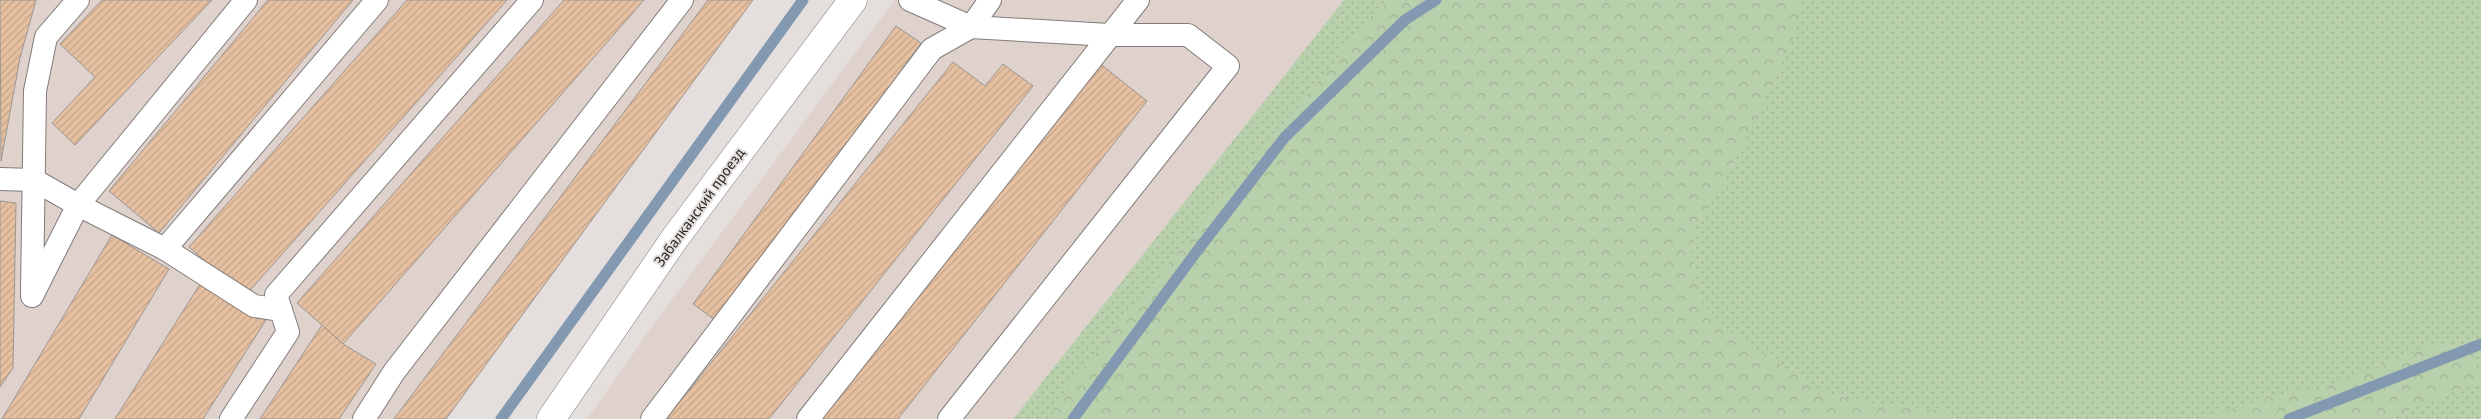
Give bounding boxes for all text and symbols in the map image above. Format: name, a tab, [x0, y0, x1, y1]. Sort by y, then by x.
street label: Забалканский проезд	[650, 144, 748, 270]

